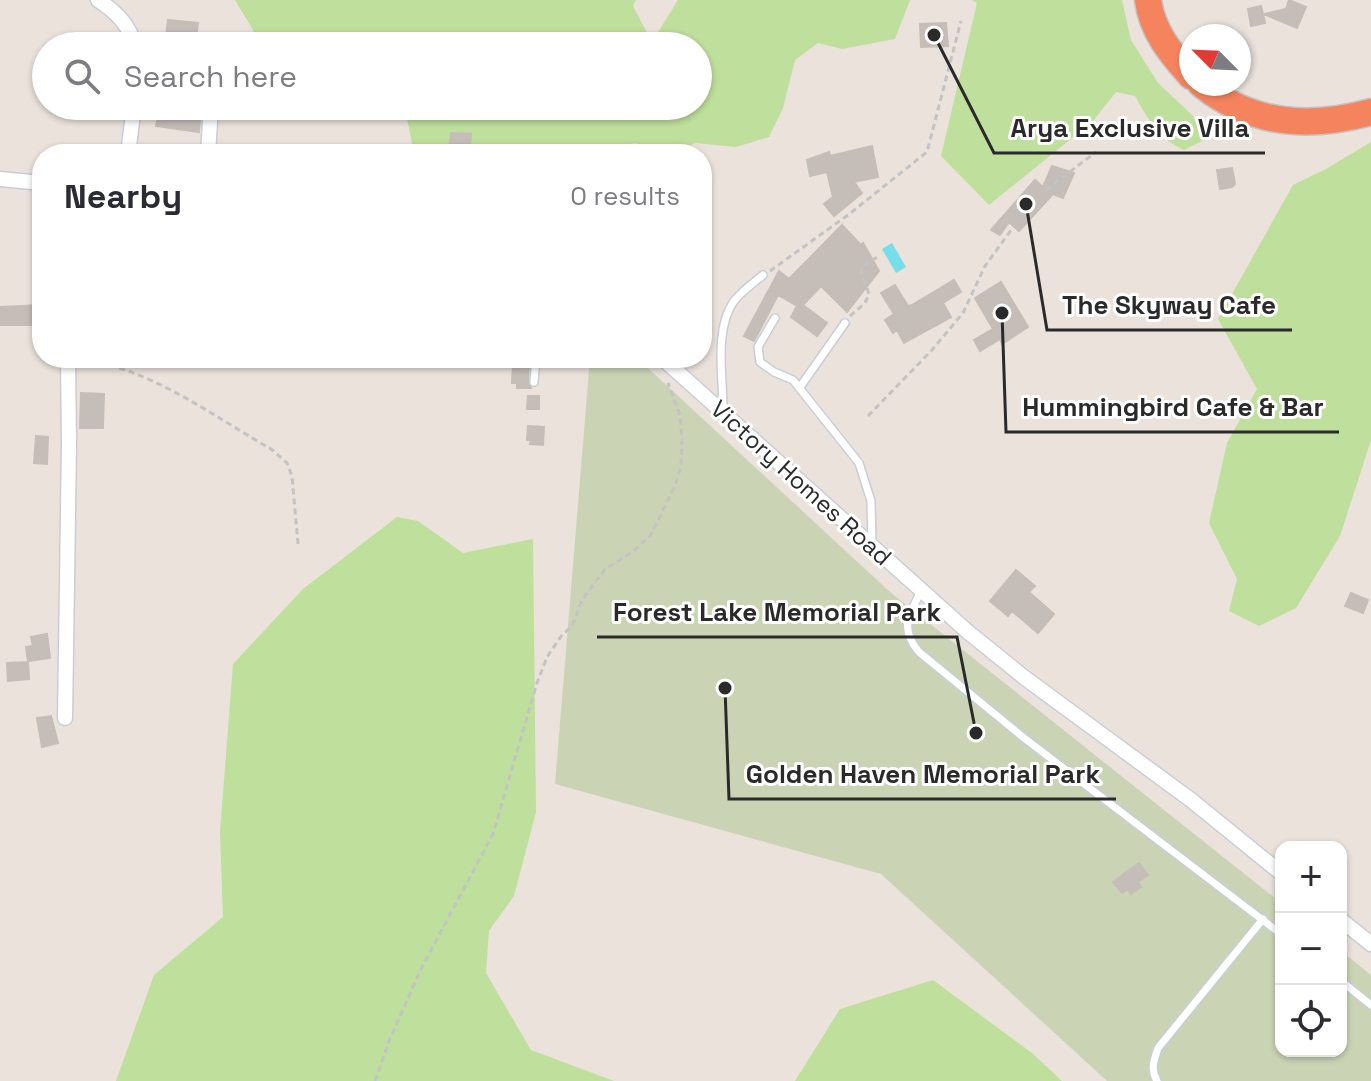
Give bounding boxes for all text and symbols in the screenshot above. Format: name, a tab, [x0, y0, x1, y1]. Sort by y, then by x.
north arrow	[1179, 24, 1251, 96]
search box	[32, 32, 712, 120]
icon: search	[60, 54, 104, 98]
text: Search here	[124, 57, 297, 96]
callout: Arya Exclusive Villa	[994, 103, 1265, 153]
text: Arya Exclusive Villa	[1010, 111, 1250, 145]
text: Nearby	[64, 175, 182, 218]
text: 0 results	[570, 179, 680, 213]
callout: The Skyway Cafe	[1047, 280, 1292, 330]
text: The Skyway Cafe	[1062, 288, 1276, 322]
callout: Hummingbird Cafe & Bar	[1006, 382, 1339, 432]
text: Hummingbird Cafe & Bar	[1022, 390, 1324, 424]
street label: Victory Homes Road	[704, 393, 898, 572]
callout: Forest Lake Memorial Park	[597, 587, 957, 637]
text: Forest Lake Memorial Park	[613, 595, 941, 629]
callout: Golden Haven Memorial Park	[729, 749, 1116, 799]
text: Golden Haven Memorial Park	[746, 757, 1101, 791]
map controls	[1275, 841, 1347, 1057]
button: +	[1275, 841, 1347, 913]
button: −	[1275, 913, 1347, 985]
button: locate	[1275, 985, 1347, 1057]

